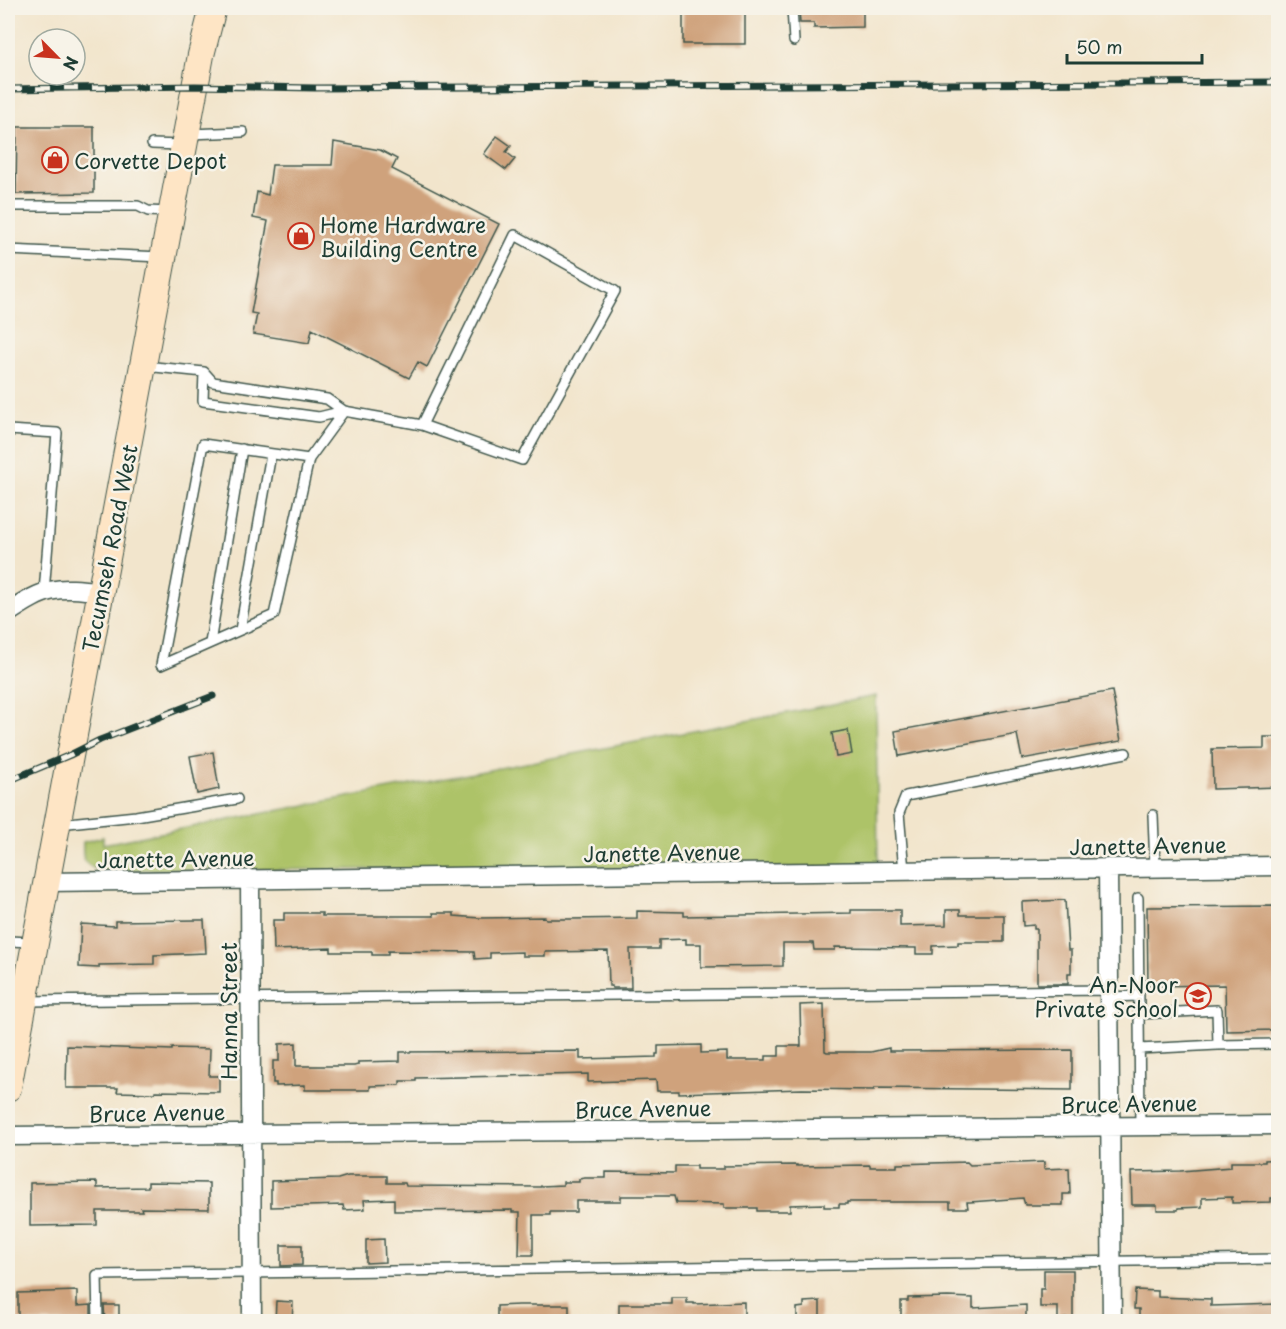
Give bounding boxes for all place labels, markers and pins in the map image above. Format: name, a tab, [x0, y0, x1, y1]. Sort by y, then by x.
place label: Corvette Depot	[74, 144, 227, 176]
shop icon: Corvette Depot	[40, 145, 70, 175]
place label: Home Hardware Building Centre	[320, 208, 486, 264]
shop icon: Home Hardware Building Centre	[286, 221, 316, 251]
place label: An-Noor Private School	[1035, 968, 1178, 1024]
school or university icon: An-Noor Private School	[1183, 981, 1213, 1011]

